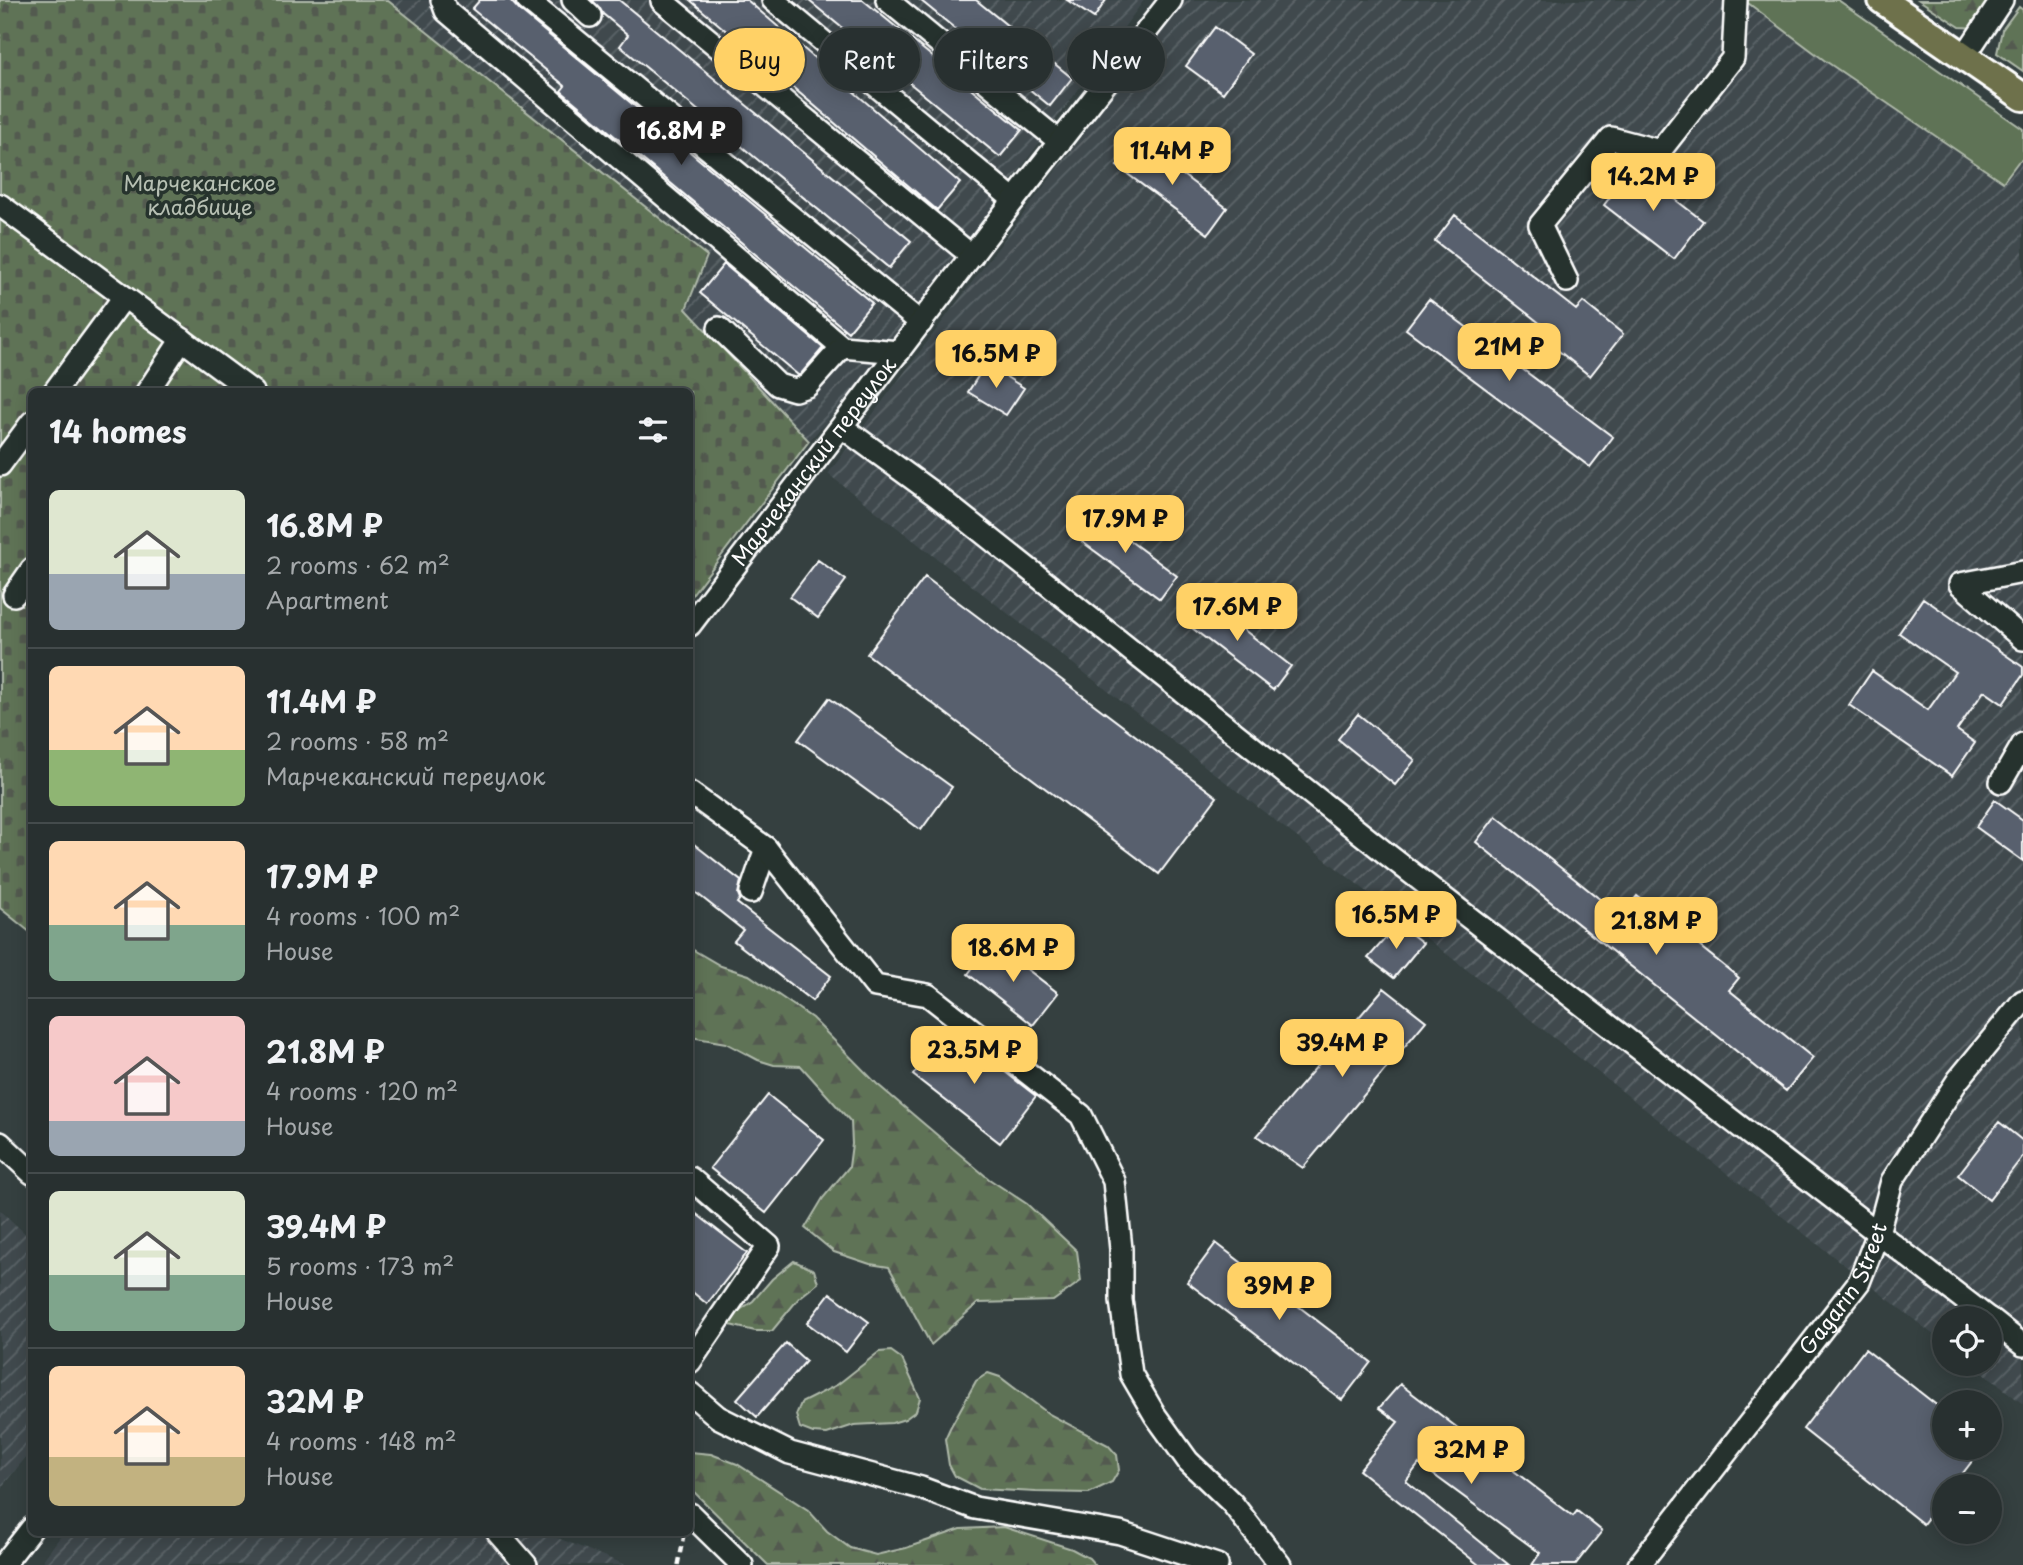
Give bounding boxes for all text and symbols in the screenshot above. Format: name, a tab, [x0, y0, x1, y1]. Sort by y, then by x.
chip: Buy	[714, 28, 805, 91]
chip: Rent	[819, 28, 920, 91]
chip: Filters	[934, 28, 1053, 91]
chip: New	[1067, 28, 1165, 91]
pin: 16.8M ₽	[616, 108, 746, 167]
text: 16.8M ₽	[636, 112, 726, 147]
pin: 11.4M ₽	[1107, 128, 1237, 187]
text: 11.4M ₽	[1130, 132, 1214, 167]
pin: 14.2M ₽	[1588, 154, 1718, 213]
text: 14.2M ₽	[1607, 158, 1699, 193]
park label: Марчеканское кладбище	[123, 166, 277, 222]
pin: 21M ₽	[1460, 324, 1558, 383]
text: 21M ₽	[1474, 328, 1544, 363]
pin: 16.5M ₽	[931, 330, 1061, 390]
text: 16.5M ₽	[951, 335, 1041, 370]
street label: Марчеканский переулок	[723, 349, 903, 572]
text: 14 homes	[49, 408, 187, 453]
icon: filters	[634, 411, 672, 449]
pin: 17.9M ₽	[1060, 496, 1190, 555]
text: 17.9M ₽	[1082, 500, 1168, 535]
text: 16.8M ₽	[266, 502, 383, 547]
icon: home	[105, 518, 189, 602]
text: 2 rooms · 62 m²	[266, 547, 450, 582]
text: Apartment	[266, 582, 389, 617]
pin: 17.6M ₽	[1172, 584, 1302, 643]
text: 17.6M ₽	[1192, 588, 1282, 623]
text: 11.4M ₽	[266, 678, 376, 723]
icon: home	[105, 694, 189, 778]
text: 2 rooms · 58 m²	[266, 723, 449, 758]
text: Марчеканский переулок	[266, 758, 545, 793]
text: 17.9M ₽	[266, 853, 378, 898]
icon: home	[105, 869, 189, 953]
pin: 16.5M ₽	[1331, 892, 1461, 951]
text: 16.5M ₽	[1351, 896, 1441, 931]
text: 4 rooms · 100 m²	[266, 898, 460, 933]
pin: 21.8M ₽	[1591, 898, 1721, 957]
text: 21.8M ₽	[1611, 902, 1701, 937]
pin: 18.6M ₽	[948, 925, 1078, 984]
text: 18.6M ₽	[968, 929, 1058, 964]
text: House	[266, 933, 333, 968]
pin: 39.4M ₽	[1277, 1020, 1407, 1079]
text: 39.4M ₽	[1296, 1024, 1388, 1059]
pin: 23.5M ₽	[909, 1026, 1039, 1086]
text: 21.8M ₽	[266, 1028, 385, 1073]
text: 23.5M ₽	[927, 1031, 1021, 1066]
icon: home	[105, 1044, 189, 1128]
text: 4 rooms · 120 m²	[266, 1073, 458, 1108]
text: House	[266, 1108, 333, 1143]
text: 39.4M ₽	[266, 1203, 386, 1248]
icon: home	[105, 1219, 189, 1303]
street label: Gagarin Street	[1790, 1219, 1894, 1361]
text: 5 rooms · 173 m²	[266, 1248, 454, 1283]
pin: 39M ₽	[1230, 1262, 1328, 1322]
text: 39M ₽	[1243, 1267, 1315, 1302]
text: House	[266, 1283, 333, 1318]
map controls	[1932, 1306, 2002, 1544]
button: locate	[1932, 1306, 2002, 1376]
text: 32M ₽	[266, 1378, 364, 1423]
button: +	[1932, 1390, 2002, 1460]
icon: home	[105, 1394, 189, 1478]
text: 4 rooms · 148 m²	[266, 1423, 457, 1458]
pin: 32M ₽	[1422, 1426, 1520, 1486]
text: 32M ₽	[1434, 1431, 1508, 1466]
text: House	[266, 1458, 333, 1493]
button: −	[1932, 1474, 2002, 1544]

